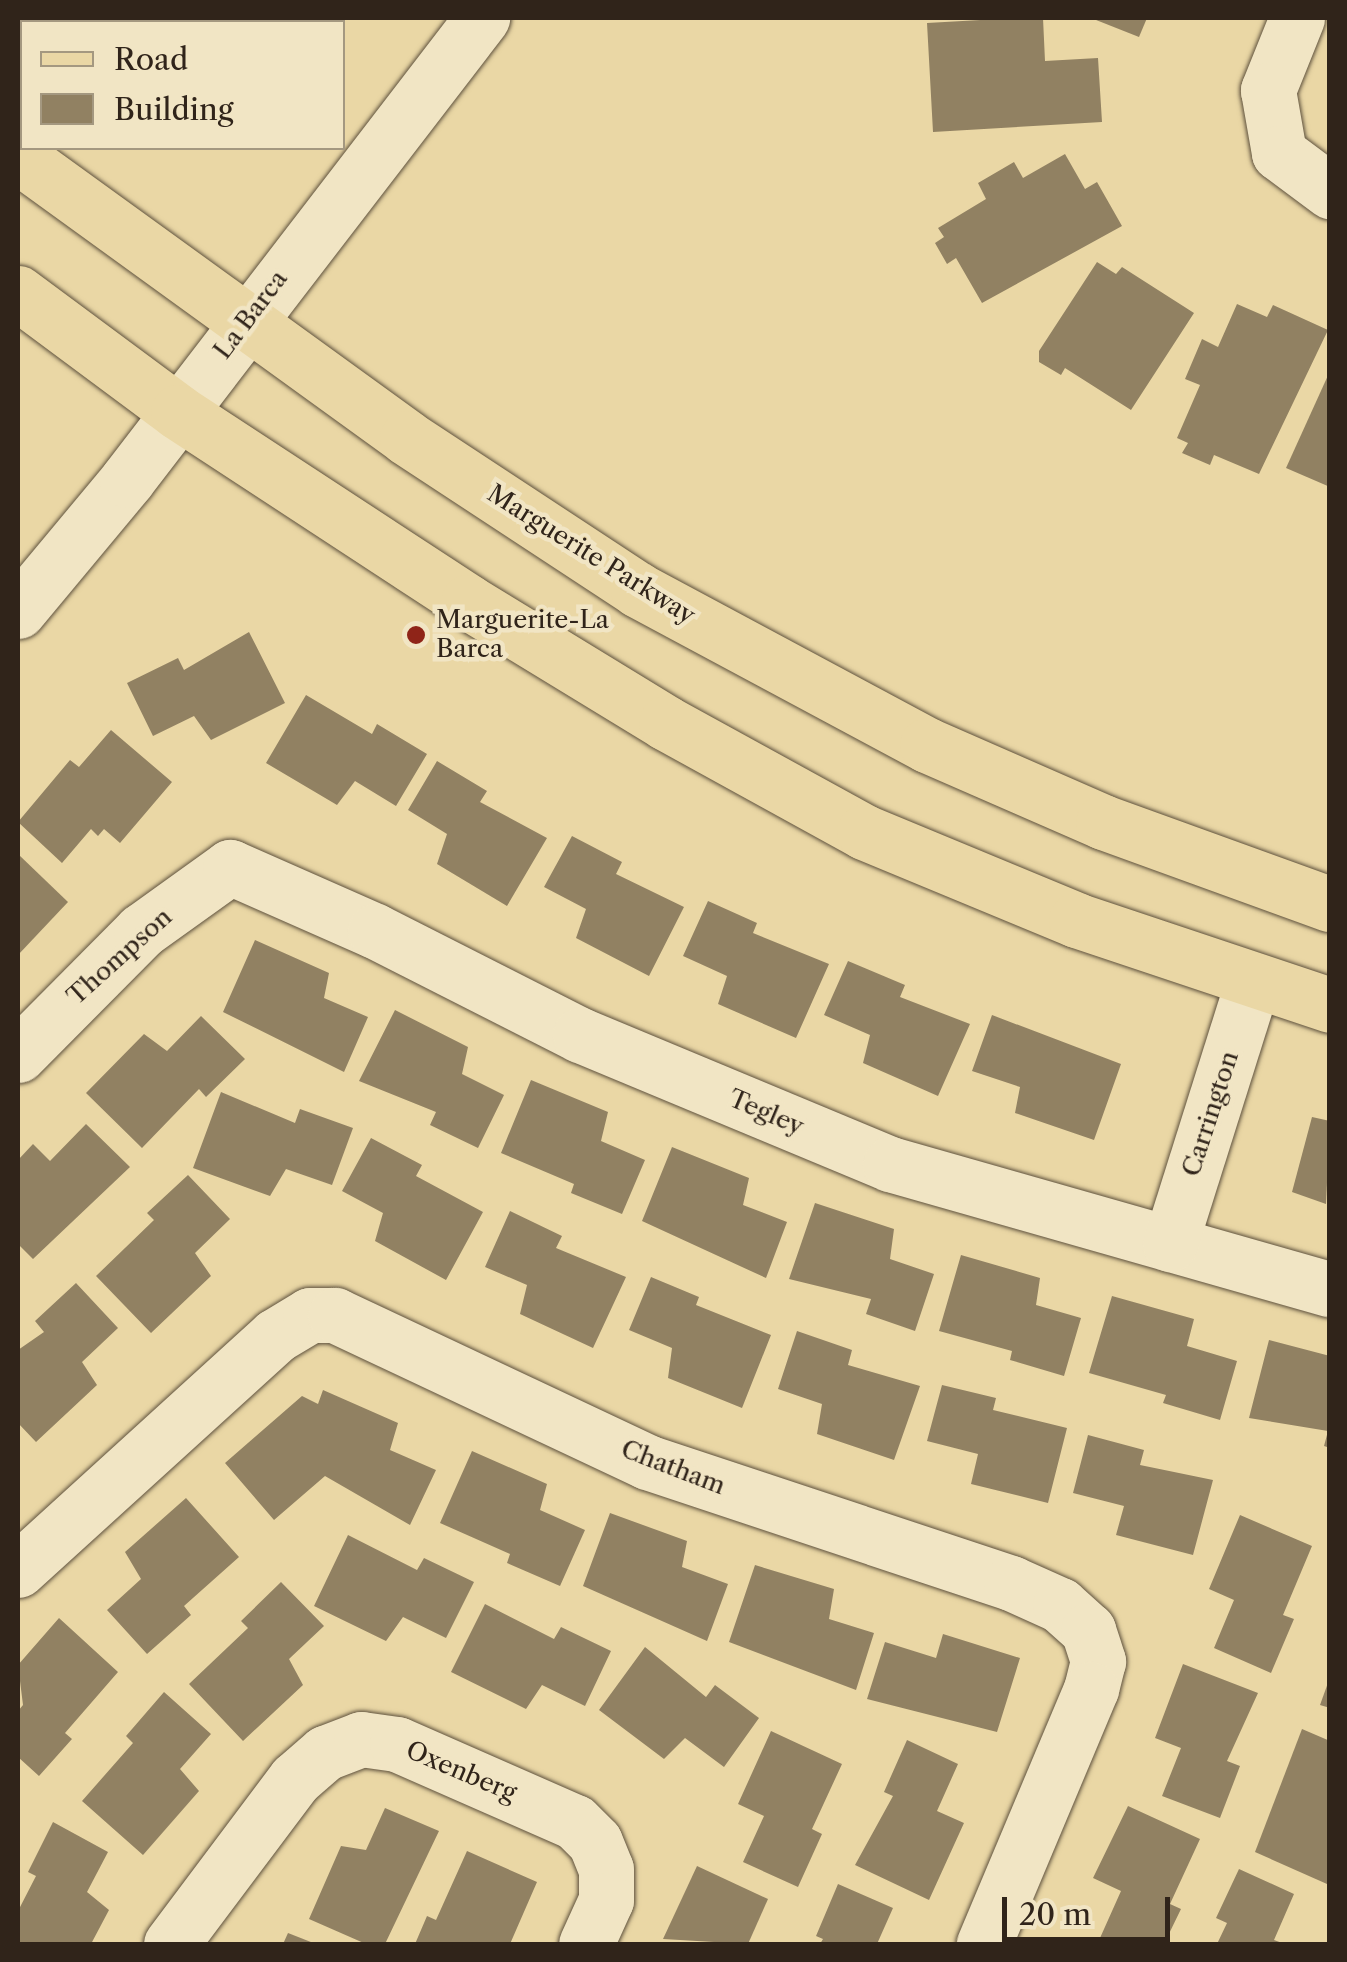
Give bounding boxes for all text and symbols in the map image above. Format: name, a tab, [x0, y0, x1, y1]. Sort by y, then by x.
legend	[20, 20, 345, 150]
text: Road	[114, 41, 188, 78]
text: Building	[114, 91, 234, 128]
street label: La Barca	[208, 265, 294, 365]
street label: Marguerite Parkway	[482, 479, 700, 631]
place label: Marguerite-La Barca	[436, 606, 609, 665]
marker: Marguerite-La Barca	[405, 624, 427, 646]
street label: Thompson	[62, 902, 178, 1012]
street label: Carrington	[1177, 1048, 1245, 1180]
street label: Tegley	[724, 1084, 808, 1142]
street label: Chatham	[617, 1434, 729, 1502]
street label: Oxenberg	[401, 1735, 521, 1809]
scale bar	[1007, 1877, 1174, 1939]
text: 20 m	[1019, 1896, 1091, 1933]

